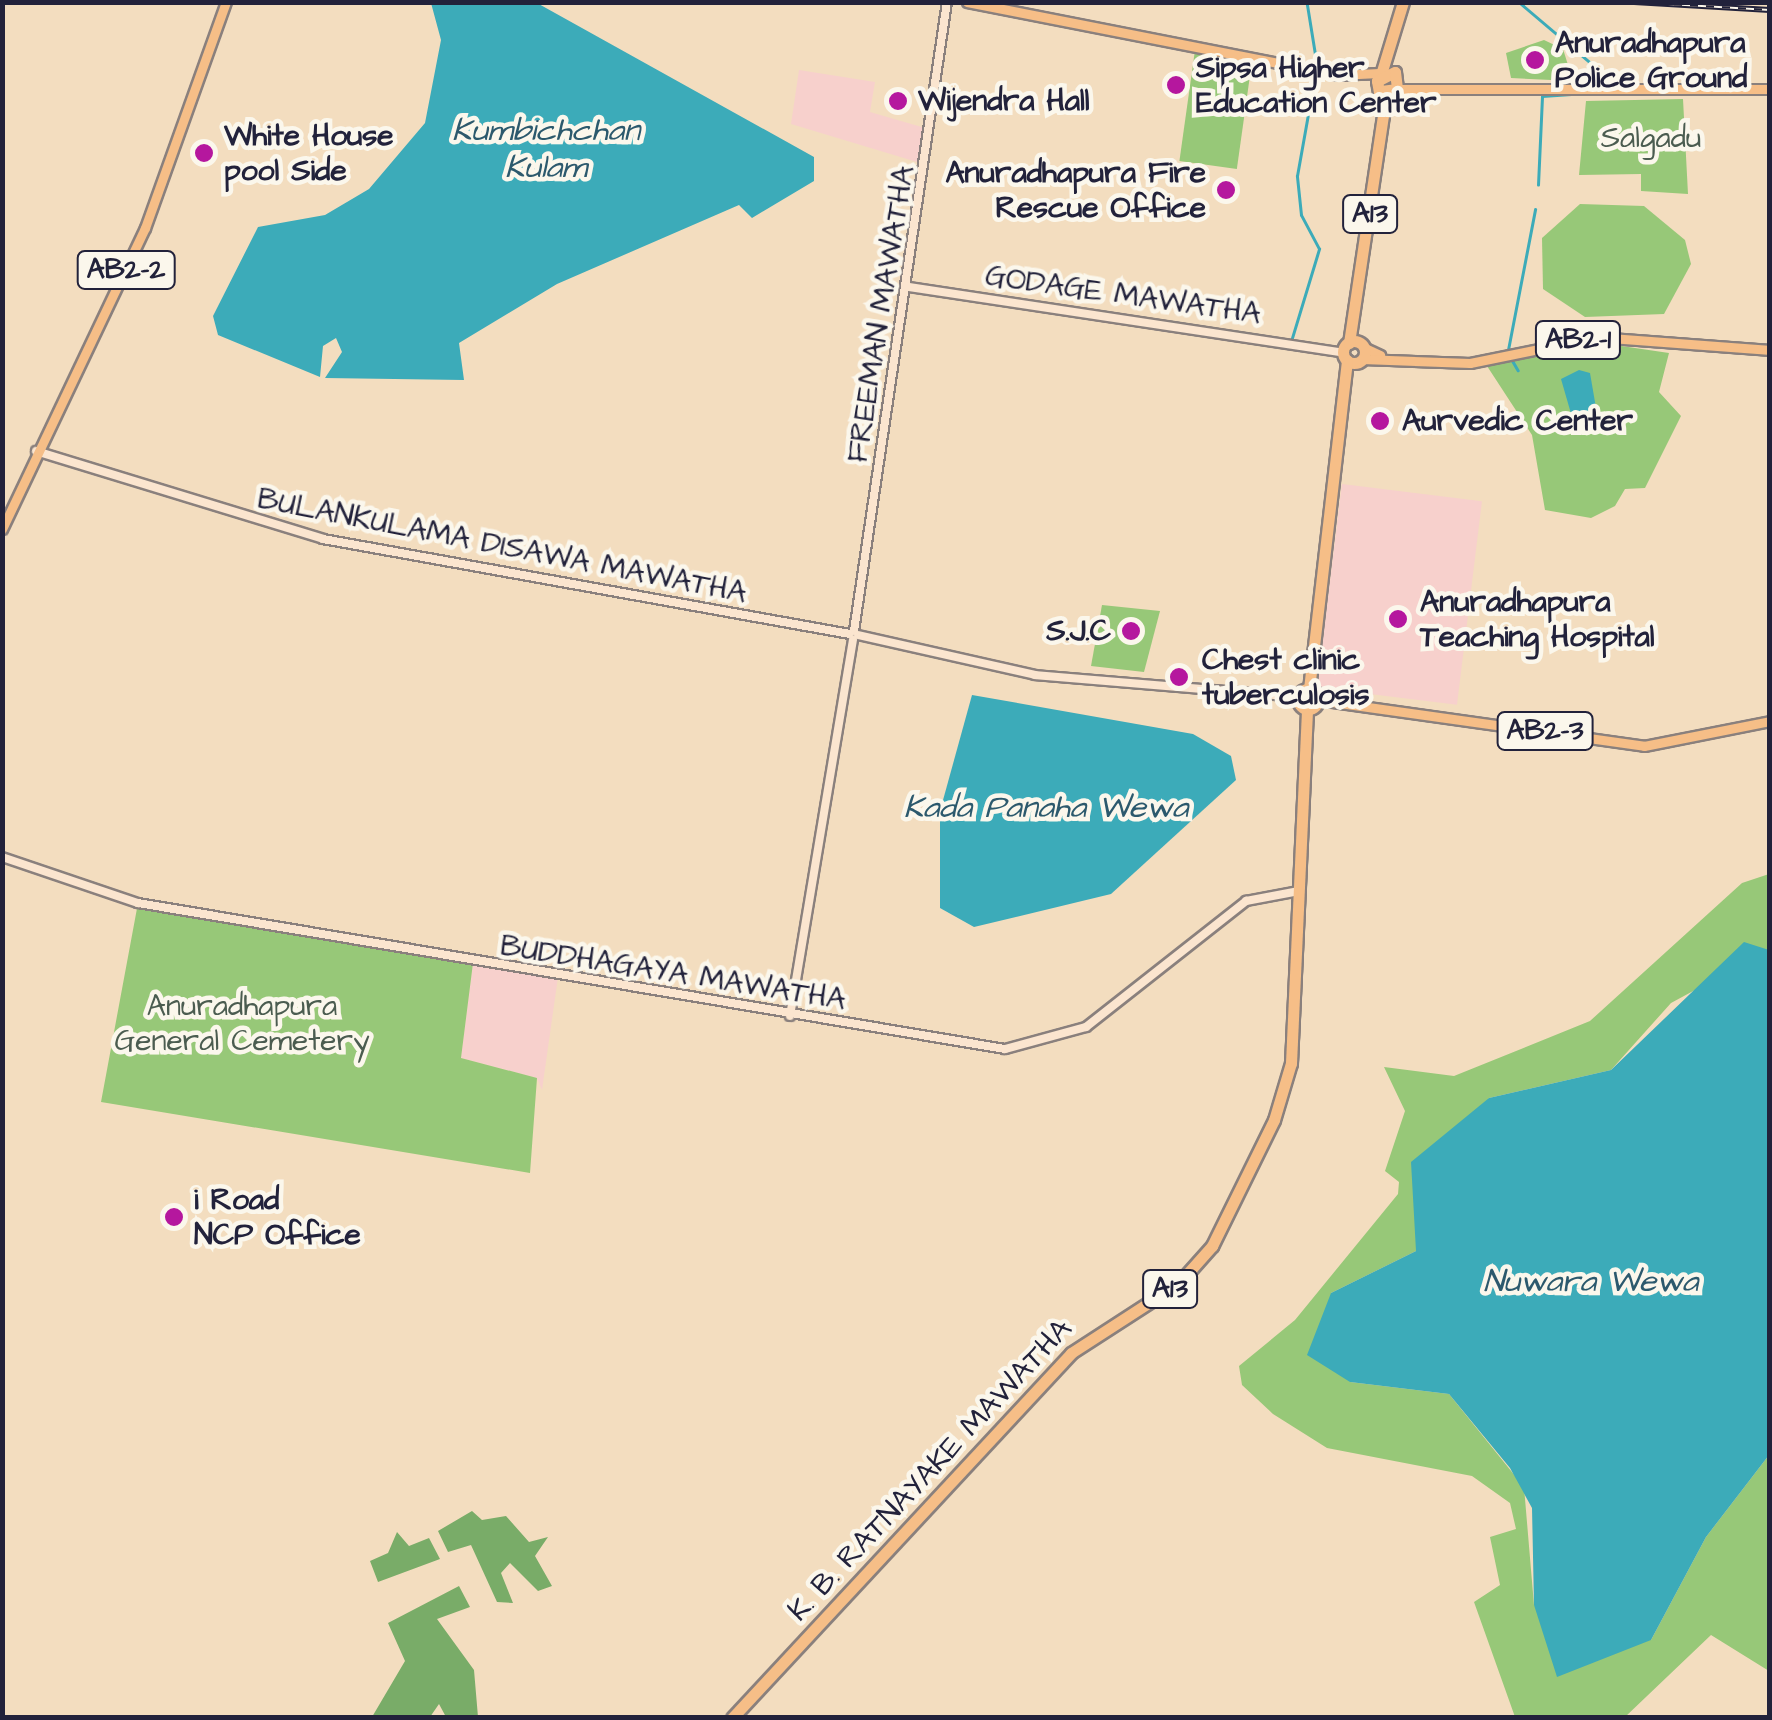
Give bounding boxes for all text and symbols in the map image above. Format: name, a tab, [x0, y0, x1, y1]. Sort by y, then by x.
place label: Anuradhapura Police Ground	[1555, 25, 1747, 96]
marker: Anuradhapura Police Ground	[1524, 49, 1546, 71]
place label: Sipsa Higher Education Center	[1196, 50, 1437, 120]
marker: Sipsa Higher Education Center	[1165, 74, 1187, 96]
place label: Wijendra Hall	[918, 83, 1089, 119]
marker: Wijendra Hall	[887, 90, 909, 112]
water label: Kumbichchan Kulam	[452, 113, 640, 188]
place label: White House pool Side	[224, 118, 394, 188]
park label: Salgadu	[1601, 120, 1701, 156]
marker: White House pool Side	[193, 142, 215, 164]
place label: Anuradhapura Fire Rescue Office	[945, 155, 1206, 226]
street label: FREEMAN MAWATHA	[840, 163, 922, 465]
marker: Anuradhapura Fire Rescue Office	[1215, 179, 1237, 201]
road number: A13	[1340, 191, 1400, 237]
road number: AB2-2	[76, 247, 176, 293]
street label: GODAGE MAWATHA	[983, 258, 1263, 332]
road number: AB2-1	[1533, 317, 1623, 363]
place label: Aurvedic Center	[1402, 403, 1633, 439]
marker: Aurvedic Center	[1367, 408, 1393, 434]
street label: BULANKULAMA DISAWA MAWATHA	[254, 481, 750, 611]
place label: Anuradhapura Teaching Hospital	[1420, 584, 1654, 654]
marker: Anuradhapura Teaching Hospital	[1385, 606, 1411, 632]
place label: S.J.C	[1046, 613, 1111, 649]
marker: S.J.C	[1120, 620, 1142, 642]
place label: Chest clinic tuberculosis	[1202, 642, 1369, 712]
marker: Chest clinic tuberculosis	[1166, 664, 1192, 690]
road number: AB2-3	[1495, 708, 1595, 754]
water label: Kada Panaha Wewa	[904, 789, 1188, 827]
street label: BUDDHAGAYA MAWATHA	[498, 928, 848, 1018]
park label: Anuradhapura General Cemetery	[114, 988, 370, 1058]
place label: i Road NCP Office	[194, 1182, 361, 1252]
marker: i Road NCP Office	[163, 1206, 185, 1228]
water label: Nuwara Wewa	[1484, 1263, 1698, 1301]
road number: A13	[1140, 1266, 1200, 1312]
street label: K. B. RATNAYAKE MAWATHA	[780, 1311, 1080, 1629]

